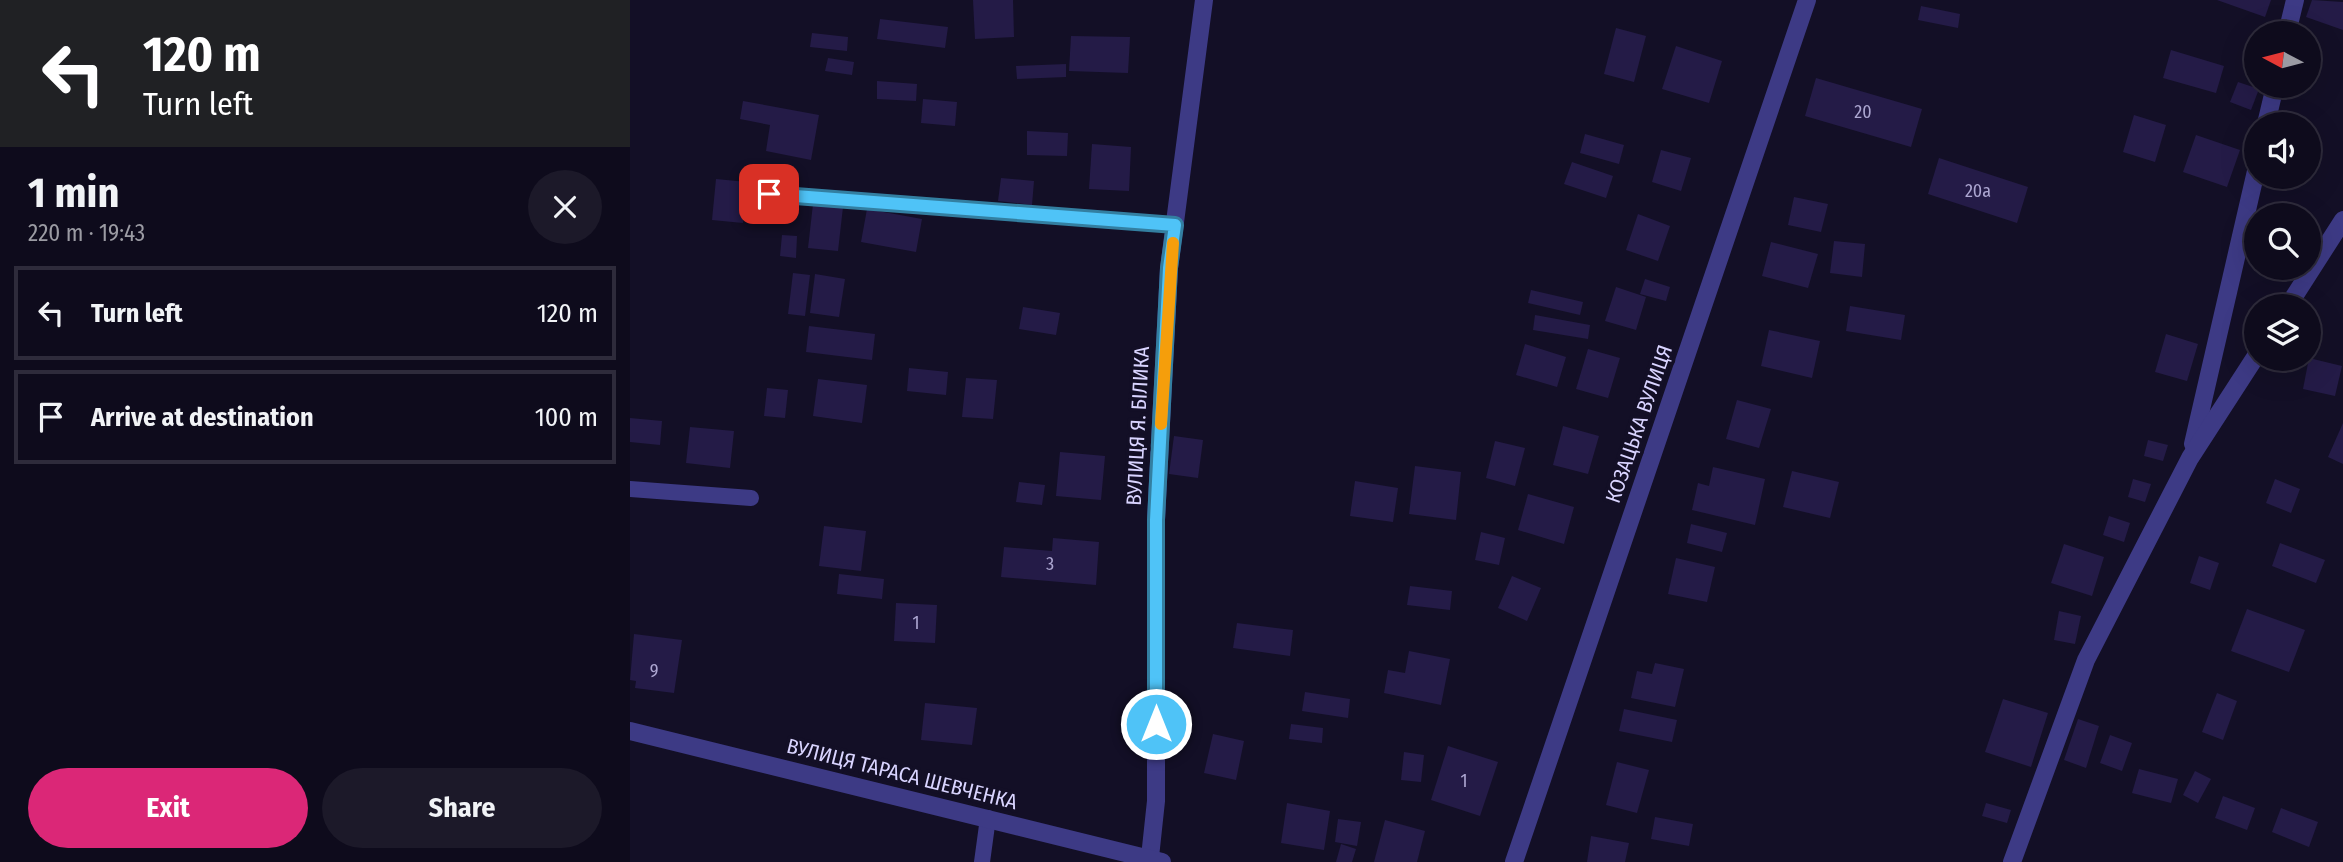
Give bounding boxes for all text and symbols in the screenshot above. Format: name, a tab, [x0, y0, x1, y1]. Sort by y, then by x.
north arrow	[2244, 21, 2320, 98]
map controls	[2244, 21, 2321, 371]
text: 120 m	[143, 25, 261, 84]
icon: left	[28, 28, 119, 119]
text: Turn left	[143, 85, 253, 123]
house number: 20	[1854, 101, 1872, 123]
button: sound	[2244, 112, 2321, 189]
pin	[739, 164, 799, 224]
text: 1 min	[28, 168, 119, 218]
button: close	[528, 170, 602, 244]
icon: arrive	[750, 175, 788, 213]
house number: 20а	[1965, 180, 1991, 202]
button: search	[2244, 203, 2321, 280]
text: 220 m · 19:43	[28, 219, 145, 247]
icon: left	[32, 294, 70, 332]
button: layers	[2244, 294, 2321, 371]
text: Turn left	[91, 298, 183, 329]
text: 120 m	[537, 298, 598, 329]
street label: КОЗАЦЬКА ВУЛИЦЯ	[1600, 342, 1678, 506]
street label: ВУЛИЦЯ Я. БІЛИКА	[1121, 346, 1155, 506]
icon: arrive	[32, 398, 70, 436]
text: Arrive at destination	[91, 402, 314, 433]
text: 100 m	[535, 402, 598, 433]
house number: 3	[1046, 553, 1054, 575]
house number: 1	[912, 612, 920, 634]
house number: 9	[650, 660, 658, 682]
position arrow	[1119, 687, 1193, 761]
street label: ВУЛИЦЯ ТАРАСА ШЕВЧЕНКА	[784, 733, 1020, 815]
button: Exit	[28, 768, 308, 848]
button: Share	[322, 768, 602, 848]
house number: 1	[1460, 770, 1468, 792]

